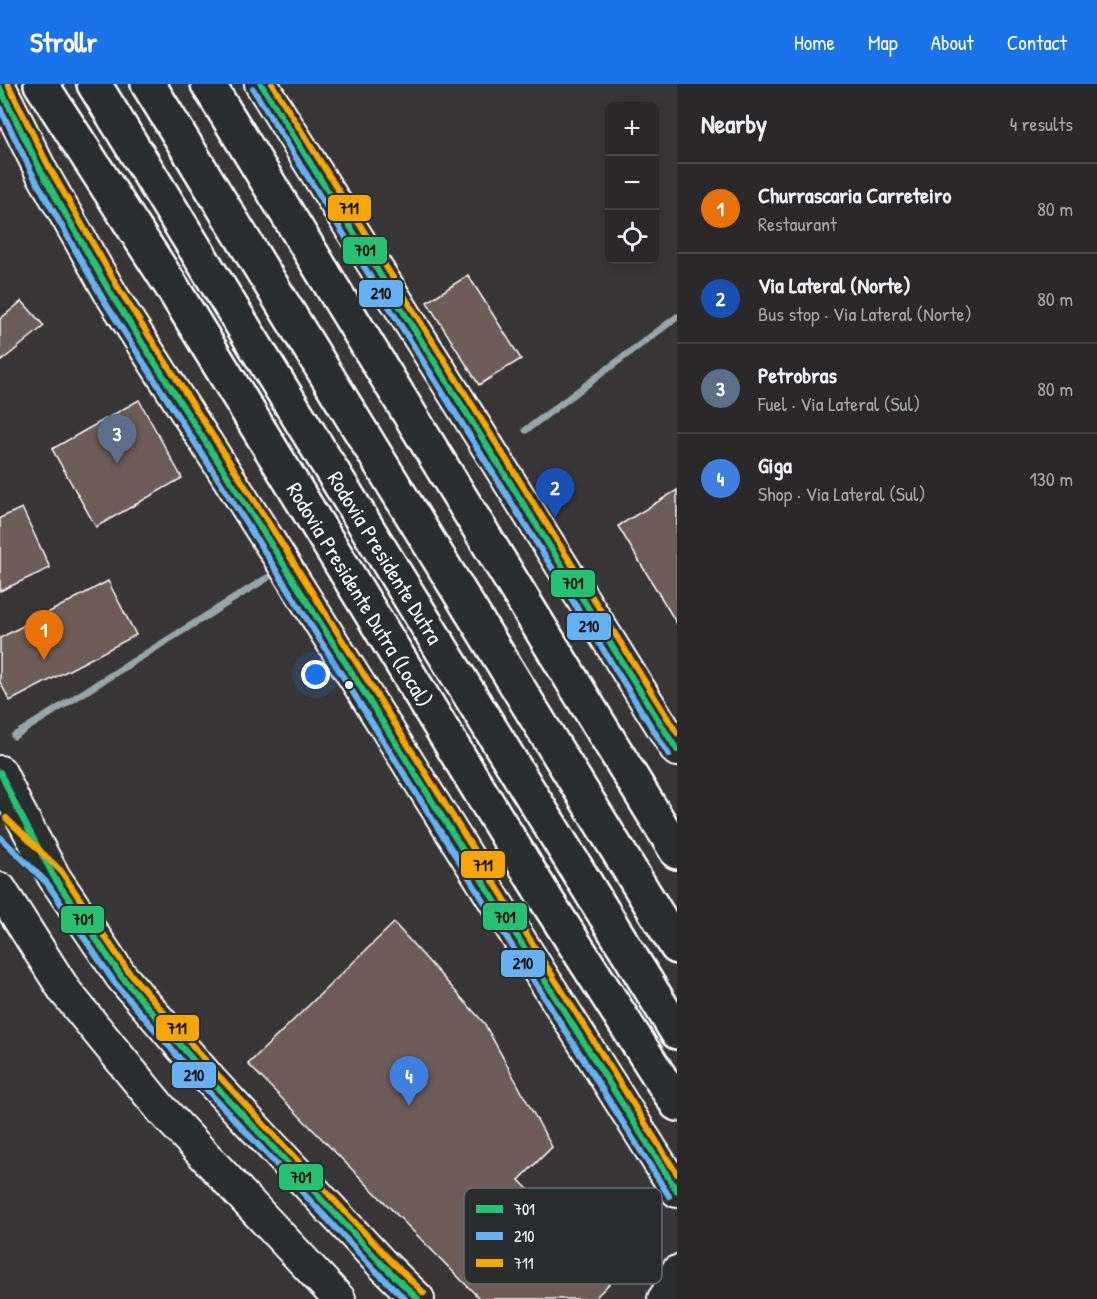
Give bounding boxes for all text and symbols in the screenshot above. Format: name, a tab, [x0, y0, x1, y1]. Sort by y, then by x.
text: Strollr	[30, 23, 97, 61]
text: Home	[794, 28, 835, 57]
text: Map	[868, 28, 898, 57]
text: About	[931, 28, 974, 57]
text: Contact	[1007, 28, 1067, 57]
map controls	[605, 102, 659, 264]
button: +	[605, 102, 659, 156]
text: Nearby	[701, 106, 767, 141]
text: 4 results	[1010, 110, 1073, 137]
button: −	[605, 156, 659, 210]
text: Churrascaria Carreteiro	[758, 180, 951, 210]
line badge: 711	[327, 194, 372, 222]
text: 1	[717, 195, 724, 222]
text: 80 m	[1037, 195, 1073, 222]
text: 711	[338, 197, 359, 219]
button: locate	[605, 210, 659, 264]
text: Restaurant	[758, 210, 837, 237]
line badge: 701	[342, 236, 388, 265]
text: 701	[354, 239, 376, 261]
text: Via Lateral (Norte)	[758, 270, 911, 300]
line badge: 210	[358, 279, 404, 308]
text: 210	[371, 282, 391, 304]
text: 2	[716, 285, 725, 312]
text: 80 m	[1037, 285, 1073, 312]
text: Bus stop · Via Lateral (Norte)	[758, 300, 972, 327]
text: Petrobras	[758, 360, 837, 390]
text: 3	[716, 375, 725, 402]
text: 80 m	[1037, 375, 1073, 402]
text: Fuel · Via Lateral (Sul)	[758, 390, 920, 417]
pin: 3	[98, 414, 136, 464]
text: Giga	[758, 450, 792, 480]
text: 4	[717, 465, 724, 492]
text: 130 m	[1030, 465, 1073, 492]
street label: Rodovia Presidente Dutra	[321, 466, 450, 650]
pin: 2	[536, 468, 574, 518]
street label: Rodovia Presidente Dutra (Local)	[280, 477, 440, 713]
text: Shop · Via Lateral (Sul)	[758, 480, 926, 507]
line badge: 701	[550, 569, 596, 598]
text: 701	[562, 572, 584, 594]
pin: 1	[24, 610, 63, 660]
line badge: 210	[566, 612, 612, 641]
text: 210	[579, 615, 599, 637]
your location	[301, 660, 330, 689]
unlabelled marker	[343, 679, 355, 691]
line badge: 711	[460, 850, 506, 879]
text: 711	[472, 854, 493, 876]
line badge: 701	[482, 902, 528, 931]
line badge: 701	[60, 905, 105, 934]
text: 701	[494, 906, 516, 928]
text: 701	[72, 908, 94, 930]
line badge: 210	[500, 949, 546, 978]
text: 210	[513, 952, 533, 974]
line badge: 711	[155, 1014, 200, 1042]
text: 711	[166, 1017, 187, 1039]
pin: 4	[390, 1056, 428, 1106]
line badge: 210	[171, 1061, 217, 1089]
text: 210	[184, 1064, 204, 1086]
line badge: 701	[278, 1163, 324, 1191]
text: 701	[290, 1166, 312, 1188]
legend	[464, 1188, 662, 1284]
text: 701	[514, 1198, 535, 1220]
text: 210	[514, 1225, 534, 1247]
text: 711	[514, 1252, 534, 1274]

